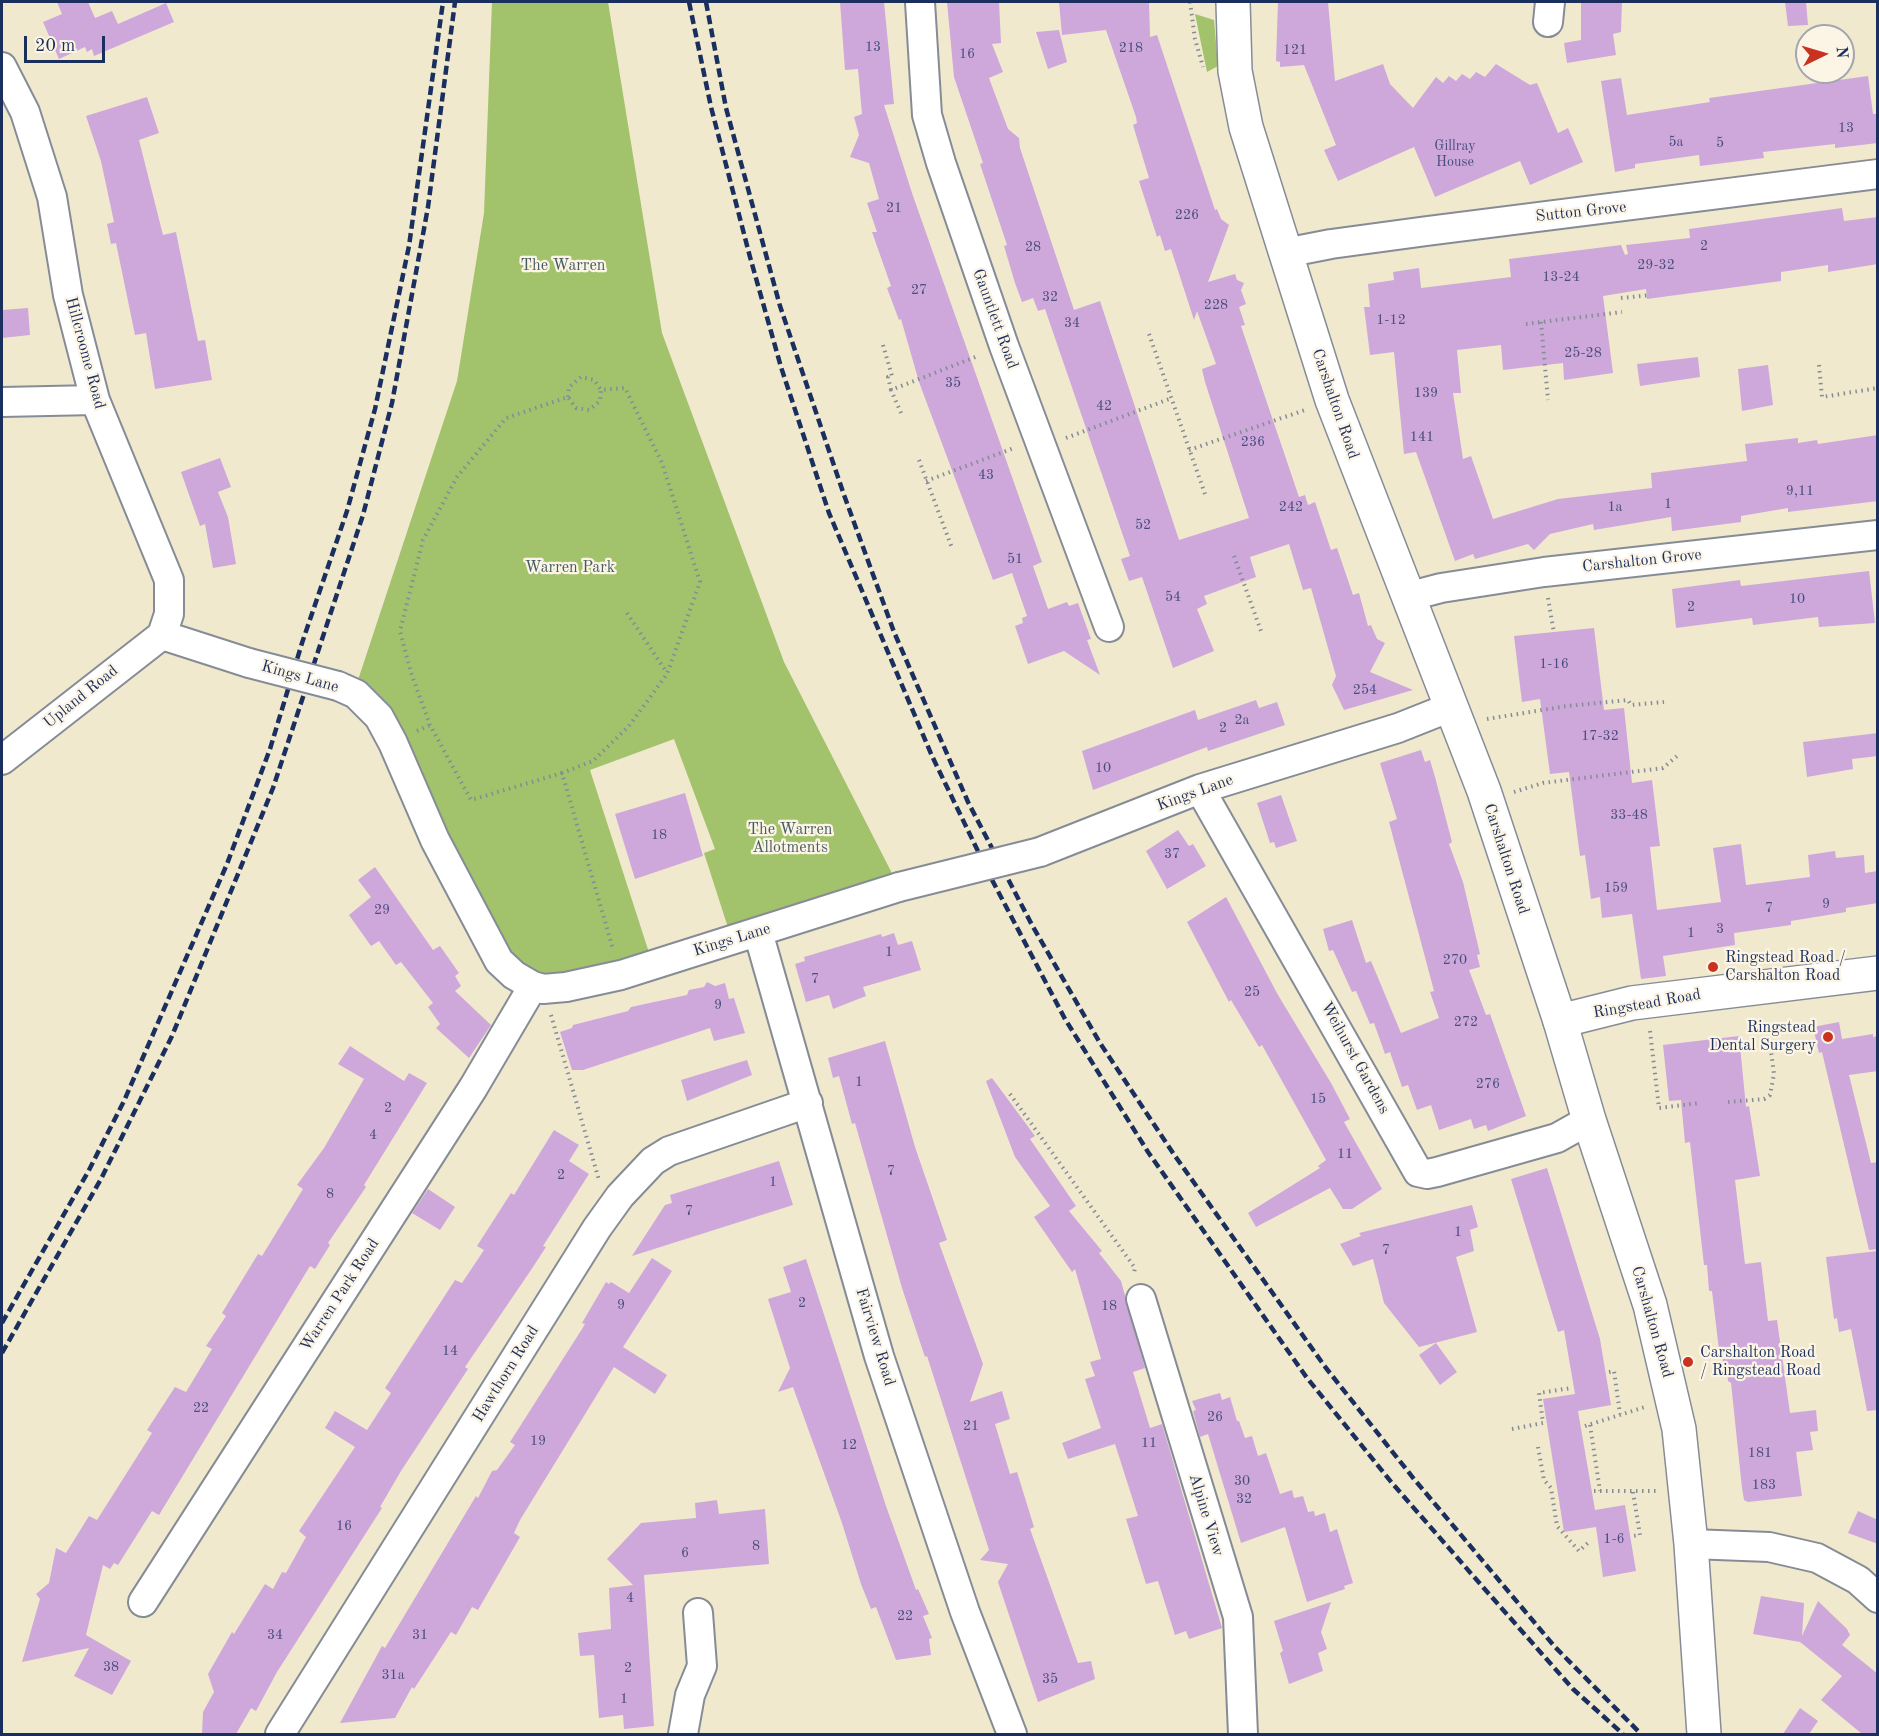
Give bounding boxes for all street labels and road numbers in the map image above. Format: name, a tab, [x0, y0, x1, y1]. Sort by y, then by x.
street label: Sutton Grove	[1535, 198, 1627, 226]
street label: Gauntlett Road	[968, 266, 1022, 372]
street label: Hillcroome Road	[61, 295, 109, 411]
street label: Carshalton Road	[1307, 346, 1363, 462]
street label: Carshalton Grove	[1581, 545, 1703, 577]
street label: Kings Lane	[259, 657, 341, 697]
street label: Upland Road	[40, 661, 122, 733]
street label: Kings Lane	[1154, 770, 1236, 816]
street label: Carshalton Road	[1479, 801, 1533, 917]
street label: Kings Lane	[691, 919, 773, 961]
street label: Ringstead Road	[1591, 985, 1703, 1023]
street label: Weihurst Gardens	[1316, 999, 1394, 1117]
street label: Warren Park Road	[296, 1235, 384, 1355]
street label: Carshalton Road	[1627, 1264, 1677, 1380]
street label: Fairview Road	[851, 1286, 899, 1388]
street label: Hawthorn Road	[469, 1322, 543, 1426]
street label: Alpine View	[1184, 1471, 1228, 1559]

